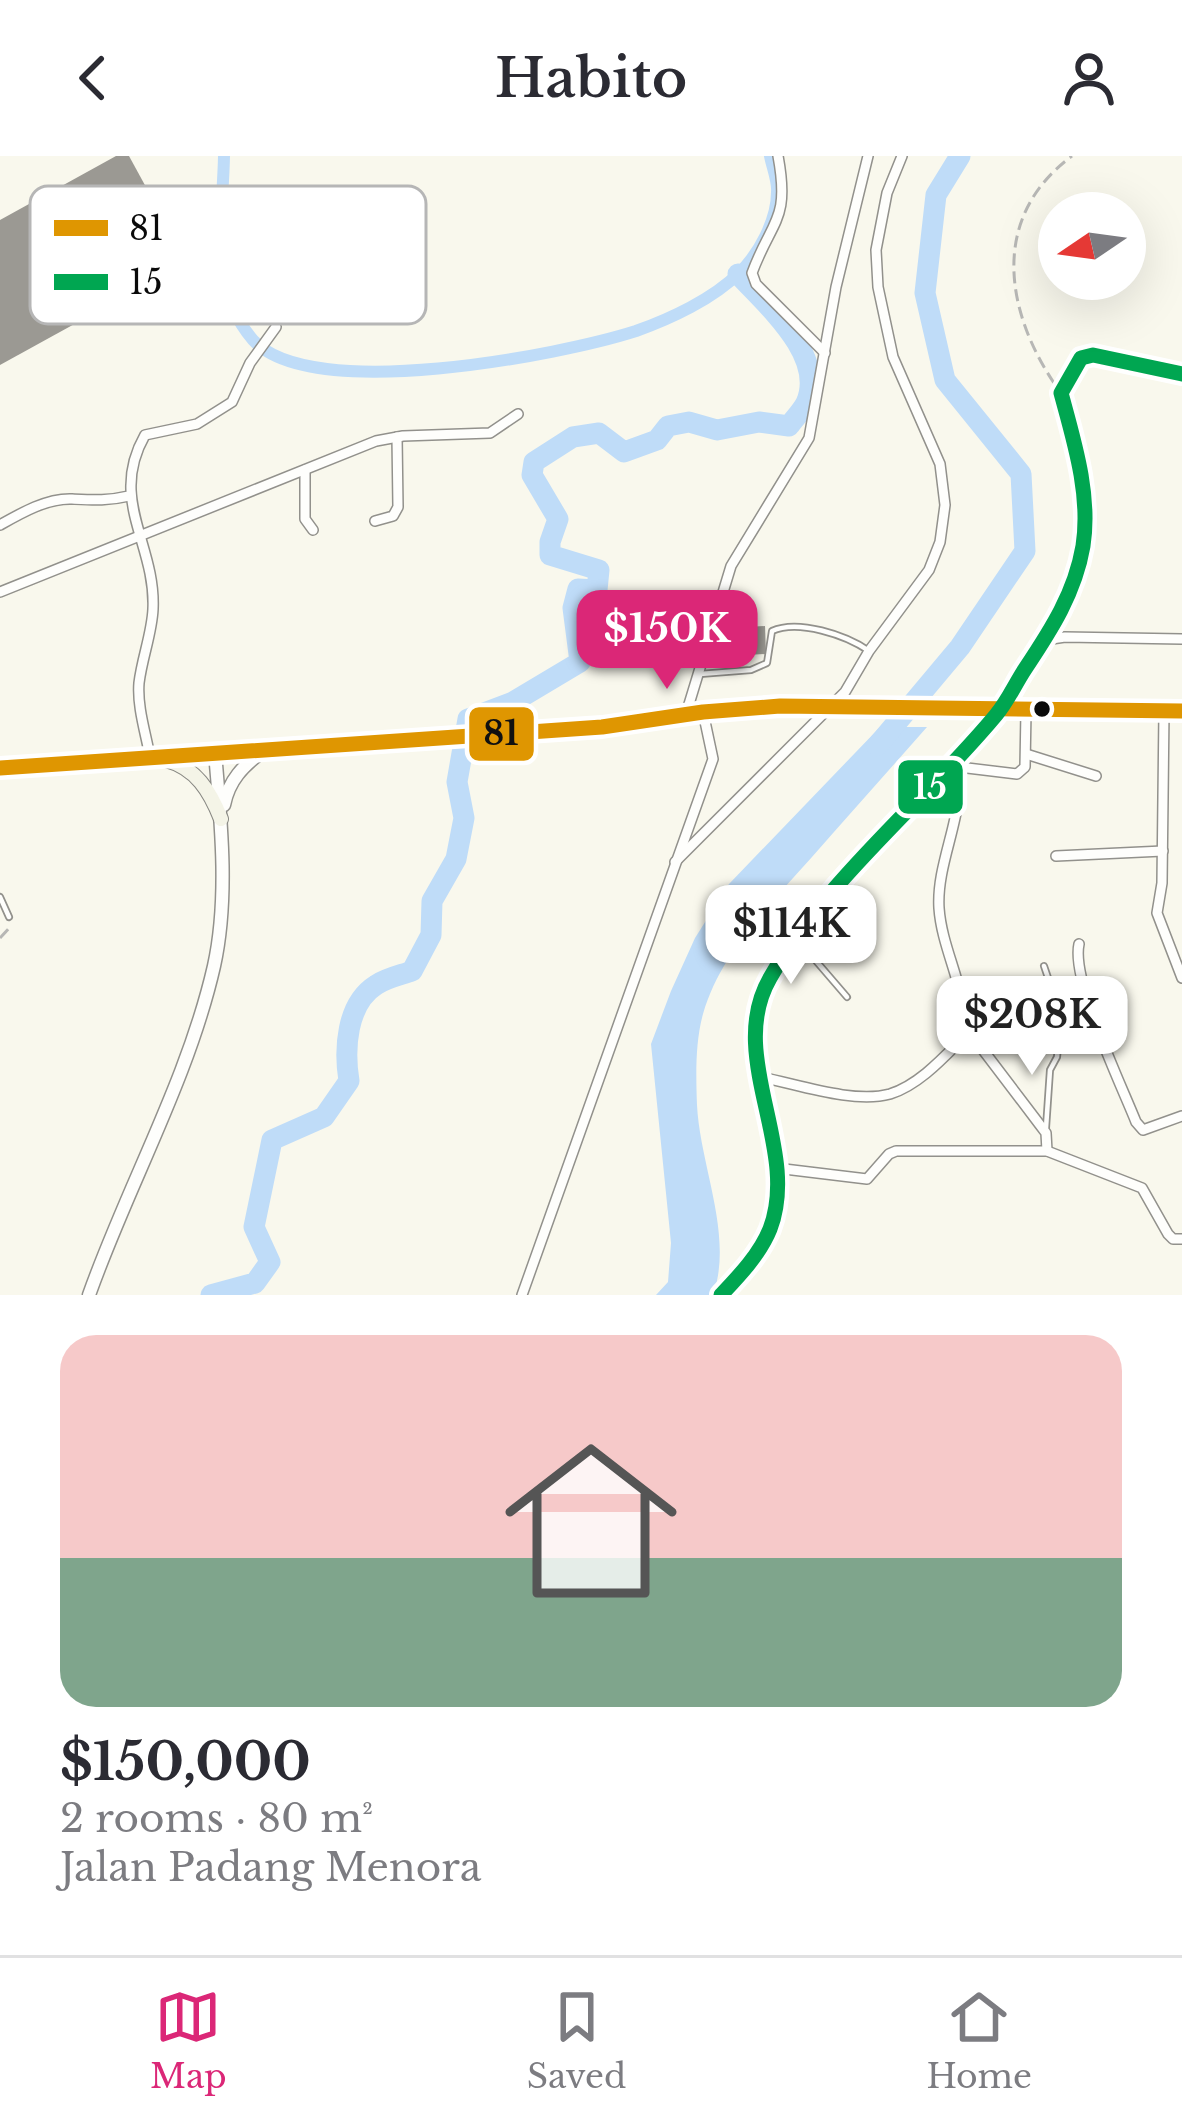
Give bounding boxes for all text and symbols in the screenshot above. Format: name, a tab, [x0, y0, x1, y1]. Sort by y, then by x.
icon: back	[60, 45, 126, 111]
text: Habito	[495, 45, 687, 112]
icon: person	[1056, 45, 1122, 111]
legend	[30, 186, 426, 324]
north arrow	[1038, 192, 1146, 300]
map controls	[1038, 192, 1146, 300]
text: 81	[129, 208, 164, 249]
text: 15	[129, 262, 162, 303]
pin: $150K	[583, 590, 751, 692]
text: $150K	[604, 604, 730, 653]
unlabelled marker	[1031, 698, 1053, 720]
line badge: 81	[467, 705, 536, 763]
text: 81	[483, 713, 519, 754]
line badge: 15	[896, 758, 965, 816]
text: 15	[913, 767, 947, 808]
pin: $114K	[707, 885, 875, 987]
text: $114K	[732, 899, 850, 948]
pin: $208K	[948, 976, 1116, 1078]
text: $208K	[964, 990, 1100, 1039]
icon: home	[483, 1413, 699, 1629]
text: $150,000	[60, 1731, 311, 1794]
text: 2 rooms · 80 m²	[60, 1794, 373, 1843]
text: Jalan Padang Menora	[60, 1843, 481, 1892]
tab: Map	[150, 1984, 227, 2097]
tab: Saved	[527, 1984, 626, 2097]
tab: Home	[926, 1984, 1032, 2097]

